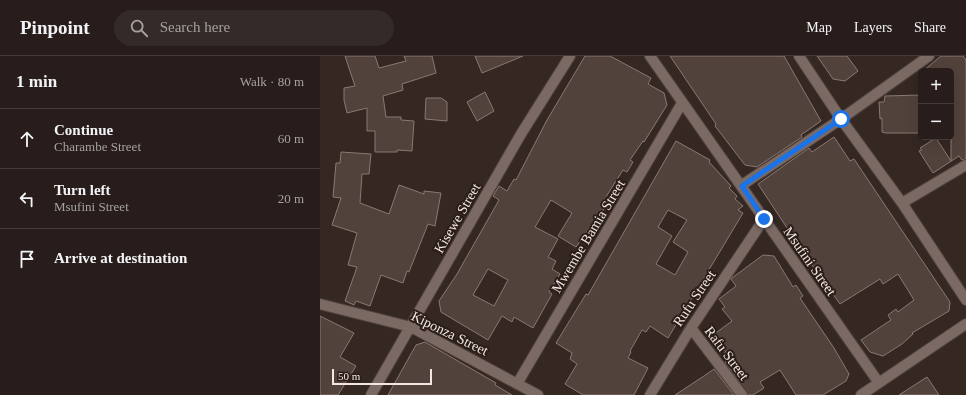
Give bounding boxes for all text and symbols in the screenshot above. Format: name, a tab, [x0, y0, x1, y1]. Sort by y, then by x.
search box	[114, 10, 394, 46]
text: Pinpoint	[20, 17, 90, 38]
icon: search	[128, 17, 150, 39]
text: Search here	[160, 19, 230, 35]
text: Map	[806, 20, 832, 35]
text: Layers	[854, 20, 892, 35]
text: Share	[914, 20, 946, 35]
map controls	[918, 68, 954, 140]
button: +	[918, 68, 954, 104]
text: 1 min	[16, 72, 57, 91]
text: Walk · 80 m	[240, 74, 304, 89]
button: −	[918, 104, 954, 140]
route start	[832, 110, 850, 128]
text: Continue	[54, 122, 113, 138]
icon: ahead	[16, 128, 38, 150]
text: 60 m	[278, 131, 304, 146]
text: Charambe Street	[54, 139, 141, 154]
street label: Mwembe Bamia Street	[549, 177, 628, 295]
street label: Kisewe Street	[431, 181, 484, 256]
text: Turn left	[54, 182, 111, 198]
icon: left	[16, 188, 38, 210]
text: 20 m	[278, 191, 304, 206]
text: Msufini Street	[54, 199, 129, 214]
route end	[755, 210, 773, 228]
street label: Msufini Street	[780, 224, 839, 299]
icon: arrive	[16, 248, 38, 270]
text: Arrive at destination	[54, 250, 187, 266]
street label: Rufu Street	[670, 267, 719, 329]
street label: Kiponza Street	[409, 308, 491, 359]
street label: Rafu Street	[702, 323, 752, 383]
scale bar	[332, 367, 432, 386]
text: 50 m	[338, 370, 360, 382]

